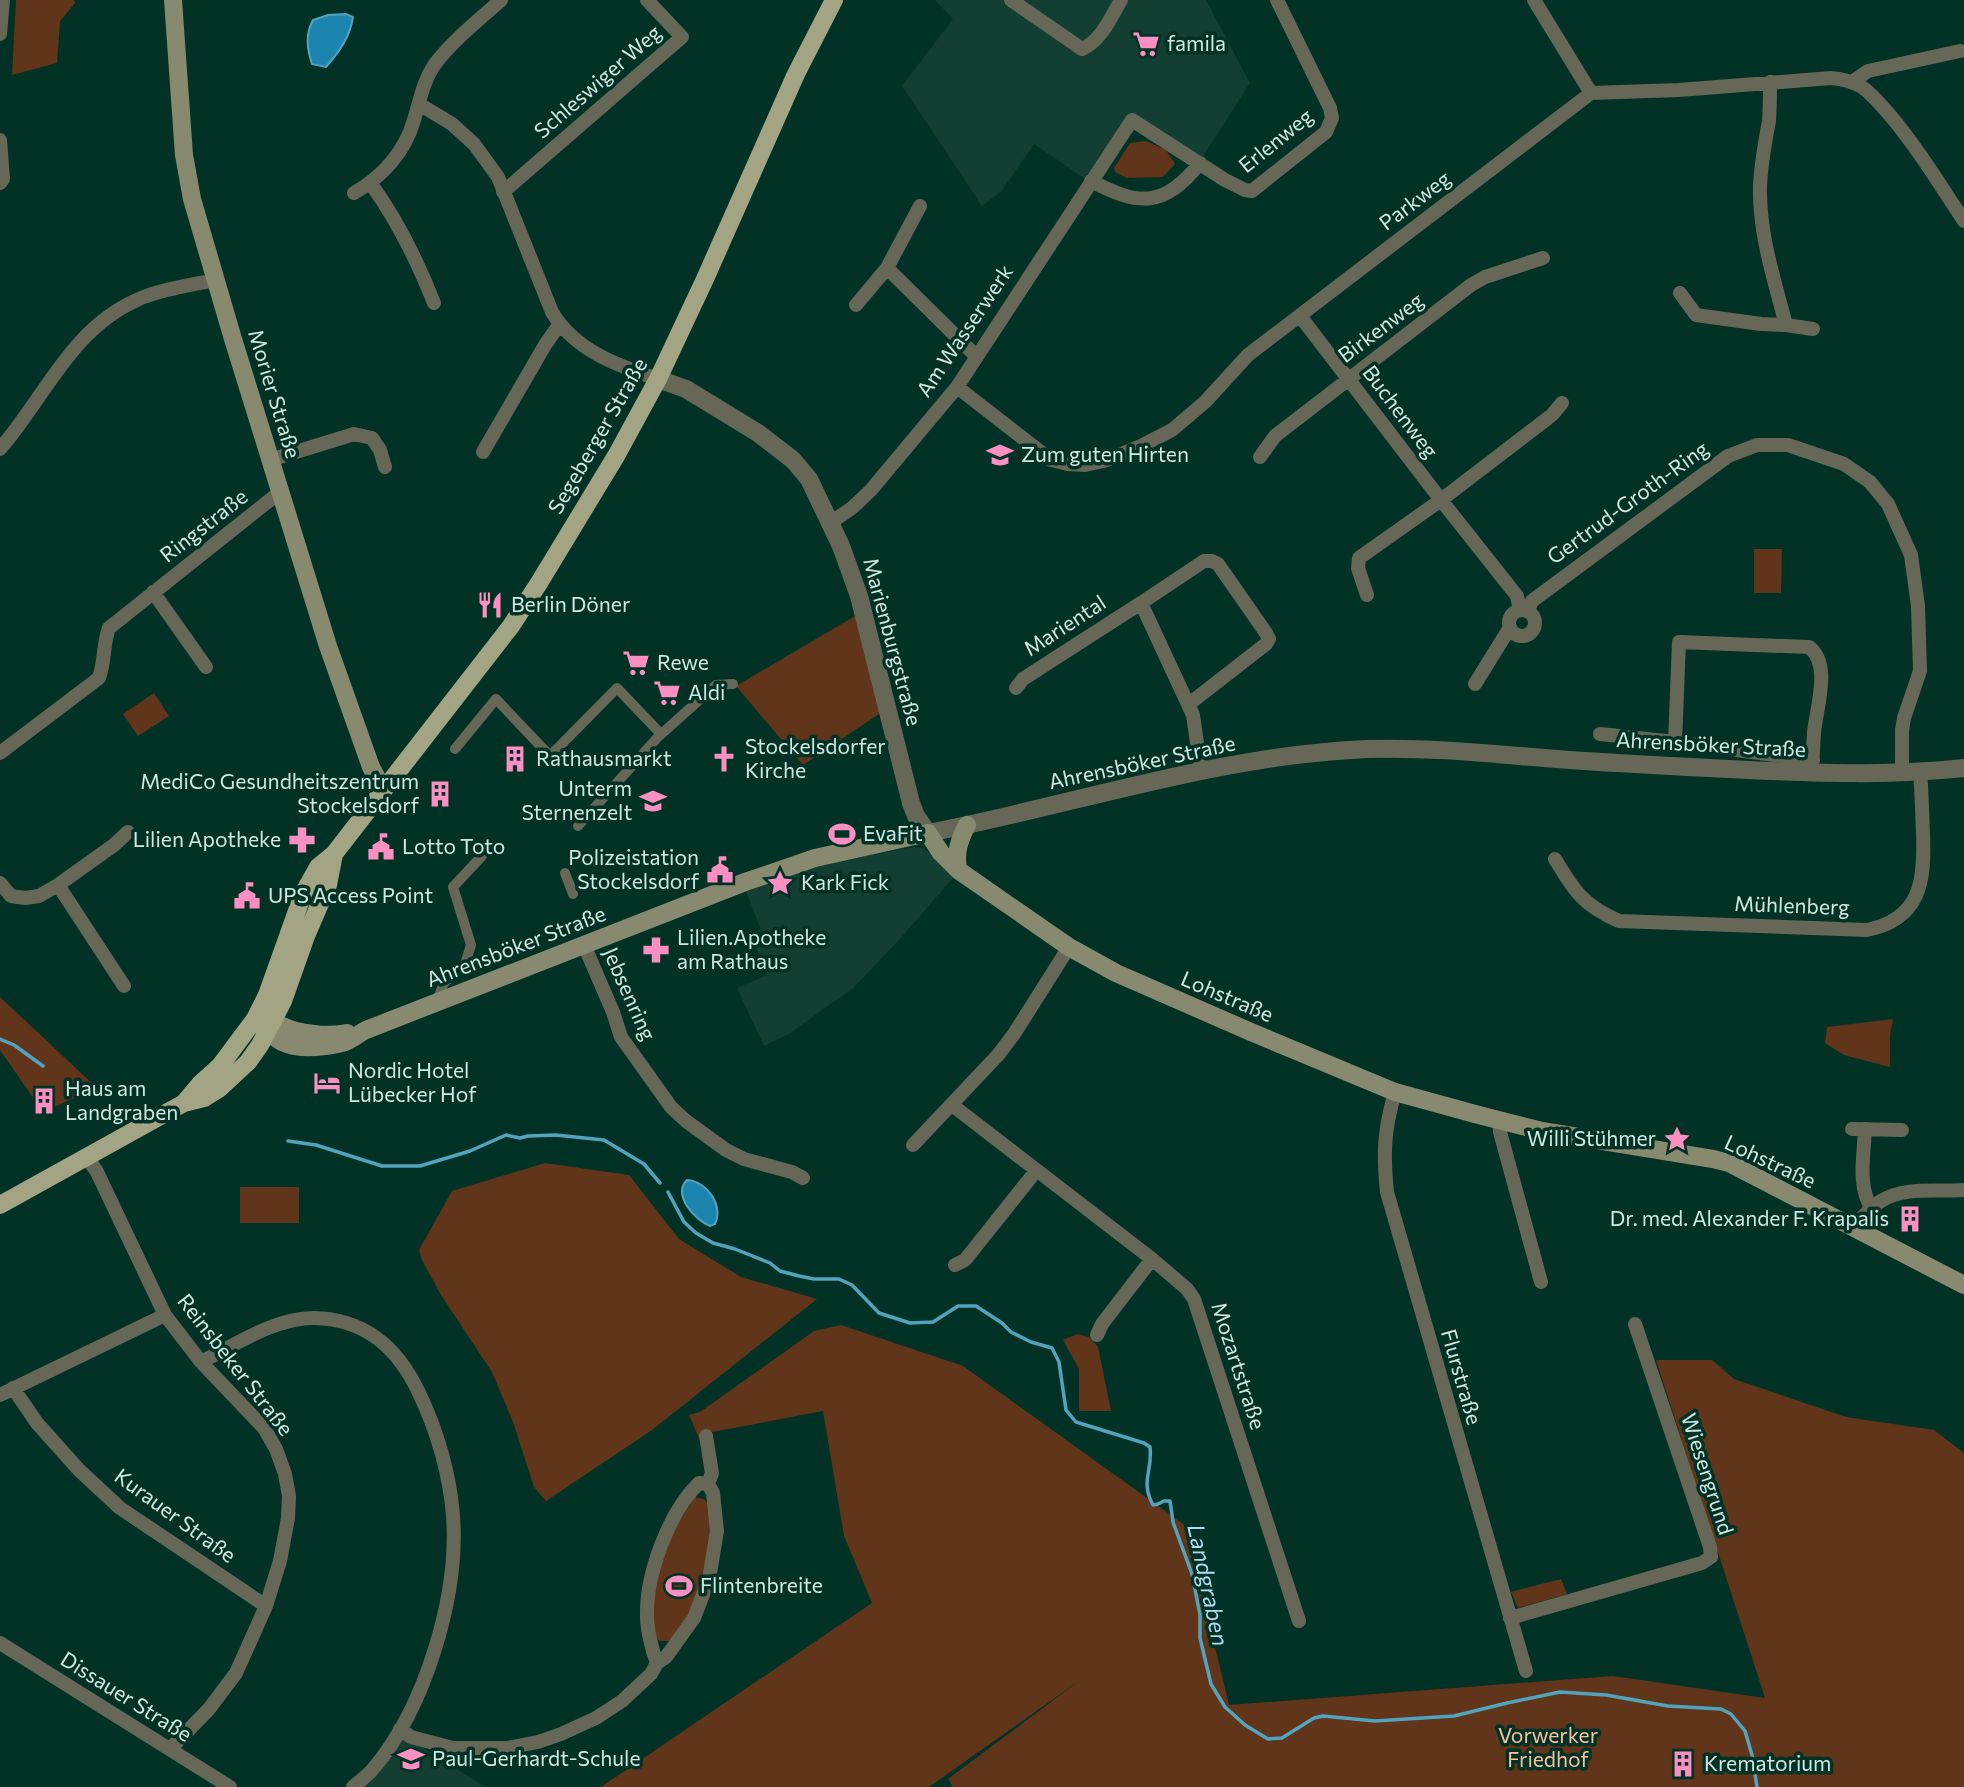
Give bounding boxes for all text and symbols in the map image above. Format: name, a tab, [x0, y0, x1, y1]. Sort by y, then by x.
street label: Schleswiger Weg	[529, 19, 666, 143]
supermarket icon: famila	[1131, 29, 1161, 59]
place label: famila	[1167, 30, 1226, 55]
street label: Erlenweg	[1233, 102, 1317, 177]
street label: Parkweg	[1373, 165, 1455, 235]
street label: Am Wasserwerk	[910, 259, 1017, 401]
street label: Birkenweg	[1333, 287, 1428, 367]
street label: Morier Straße	[244, 326, 307, 461]
street label: Segeberger Straße	[542, 353, 651, 518]
street label: Buchenweg	[1358, 360, 1444, 462]
street label: Gertrud-Groth-Ring	[1542, 435, 1712, 569]
school or university icon: Zum guten Hirten	[985, 440, 1015, 470]
place label: Zum guten Hirten	[1021, 441, 1189, 466]
street label: Ringstraße	[154, 483, 252, 567]
street label: Marienburgstraße	[859, 555, 928, 728]
street label: Mariental	[1018, 589, 1110, 660]
restaurant icon: Berlin Döner	[475, 590, 505, 620]
place label: Berlin Döner	[511, 591, 630, 616]
supermarket icon: Rewe	[621, 648, 651, 678]
place label: Rewe	[657, 649, 709, 674]
supermarket icon: Aldi	[652, 678, 682, 708]
place label: Aldi	[688, 679, 725, 704]
street label: Ahrensböker Straße	[1615, 726, 1807, 761]
street label: Ahrensböker Straße	[1046, 730, 1237, 794]
place label: Stockelsdorfer Kirche	[745, 733, 886, 782]
building icon: Rathausmarkt	[500, 744, 530, 774]
church icon: Stockelsdorfer Kirche	[709, 744, 739, 774]
place label: Rathausmarkt	[536, 745, 672, 770]
place label: MediCo Gesundheitszentrum Stockelsdorf	[140, 768, 420, 817]
place label: Unterm Sternenzelt	[521, 775, 632, 824]
building icon: MediCo Gesundheitszentrum Stockelsdorf	[425, 779, 455, 809]
school or university icon: Unterm Sternenzelt	[638, 786, 668, 816]
sports icon: EvaFit	[827, 819, 857, 849]
place label: EvaFit	[863, 820, 923, 845]
pharmacy icon: Lilien Apotheke	[287, 825, 317, 855]
place label: Lilien Apotheke	[133, 826, 281, 851]
public building icon: Lotto Toto	[366, 832, 396, 862]
place label: Lotto Toto	[402, 833, 505, 858]
place label: Polizeistation Stockelsdorf	[568, 844, 700, 893]
public building icon: Polizeistation Stockelsdorf	[705, 855, 735, 885]
place icon: Kark Fick	[765, 868, 795, 898]
place label: Kark Fick	[801, 869, 889, 894]
public building icon: UPS Access Point	[232, 881, 262, 911]
place label: UPS Access Point	[268, 882, 433, 907]
street label: Mühlenberg	[1734, 890, 1850, 919]
street label: Ahrensböker Straße	[422, 900, 609, 991]
place label: Lilien.Apotheke am Rathaus	[677, 924, 826, 973]
pharmacy icon: Lilien.Apotheke am Rathaus	[641, 935, 671, 965]
street label: Jebsenring	[599, 943, 662, 1044]
street label: Lohstraße	[1178, 965, 1277, 1026]
place label: Nordic Hotel Lübecker Hof	[348, 1057, 477, 1106]
hotel icon: Nordic Hotel Lübecker Hof	[312, 1068, 342, 1098]
place label: Haus am Landgraben	[65, 1075, 178, 1124]
building icon: Haus am Landgraben	[29, 1086, 59, 1116]
place icon: Willi Stühmer	[1662, 1124, 1692, 1154]
place label: Willi Stühmer	[1527, 1125, 1656, 1150]
street label: Lohstraße	[1721, 1129, 1820, 1193]
building icon: Dr. med. Alexander F. Krapalis	[1895, 1204, 1925, 1234]
place label: Dr. med. Alexander F. Krapalis	[1610, 1205, 1889, 1230]
street label: Reinsbeker Straße	[173, 1288, 299, 1440]
street label: Mozartstraße	[1207, 1299, 1272, 1432]
street label: Flurstraße	[1437, 1326, 1488, 1427]
street label: Wiesengrund	[1677, 1410, 1740, 1537]
street label: Kurauer Straße	[110, 1462, 241, 1567]
water label: Landgraben	[1182, 1521, 1236, 1648]
sports icon: Flintenbreite	[664, 1571, 694, 1601]
place label: Flintenbreite	[700, 1572, 823, 1597]
street label: Dissauer Straße	[57, 1645, 197, 1746]
park label: Vorwerker Friedhof	[1498, 1722, 1598, 1771]
school or university icon: Paul-Gerhardt-Schule	[396, 1744, 426, 1774]
place label: Paul-Gerhardt-Schule	[432, 1745, 640, 1770]
building icon: Krematorium	[1668, 1749, 1698, 1779]
place label: Krematorium	[1704, 1750, 1831, 1775]

